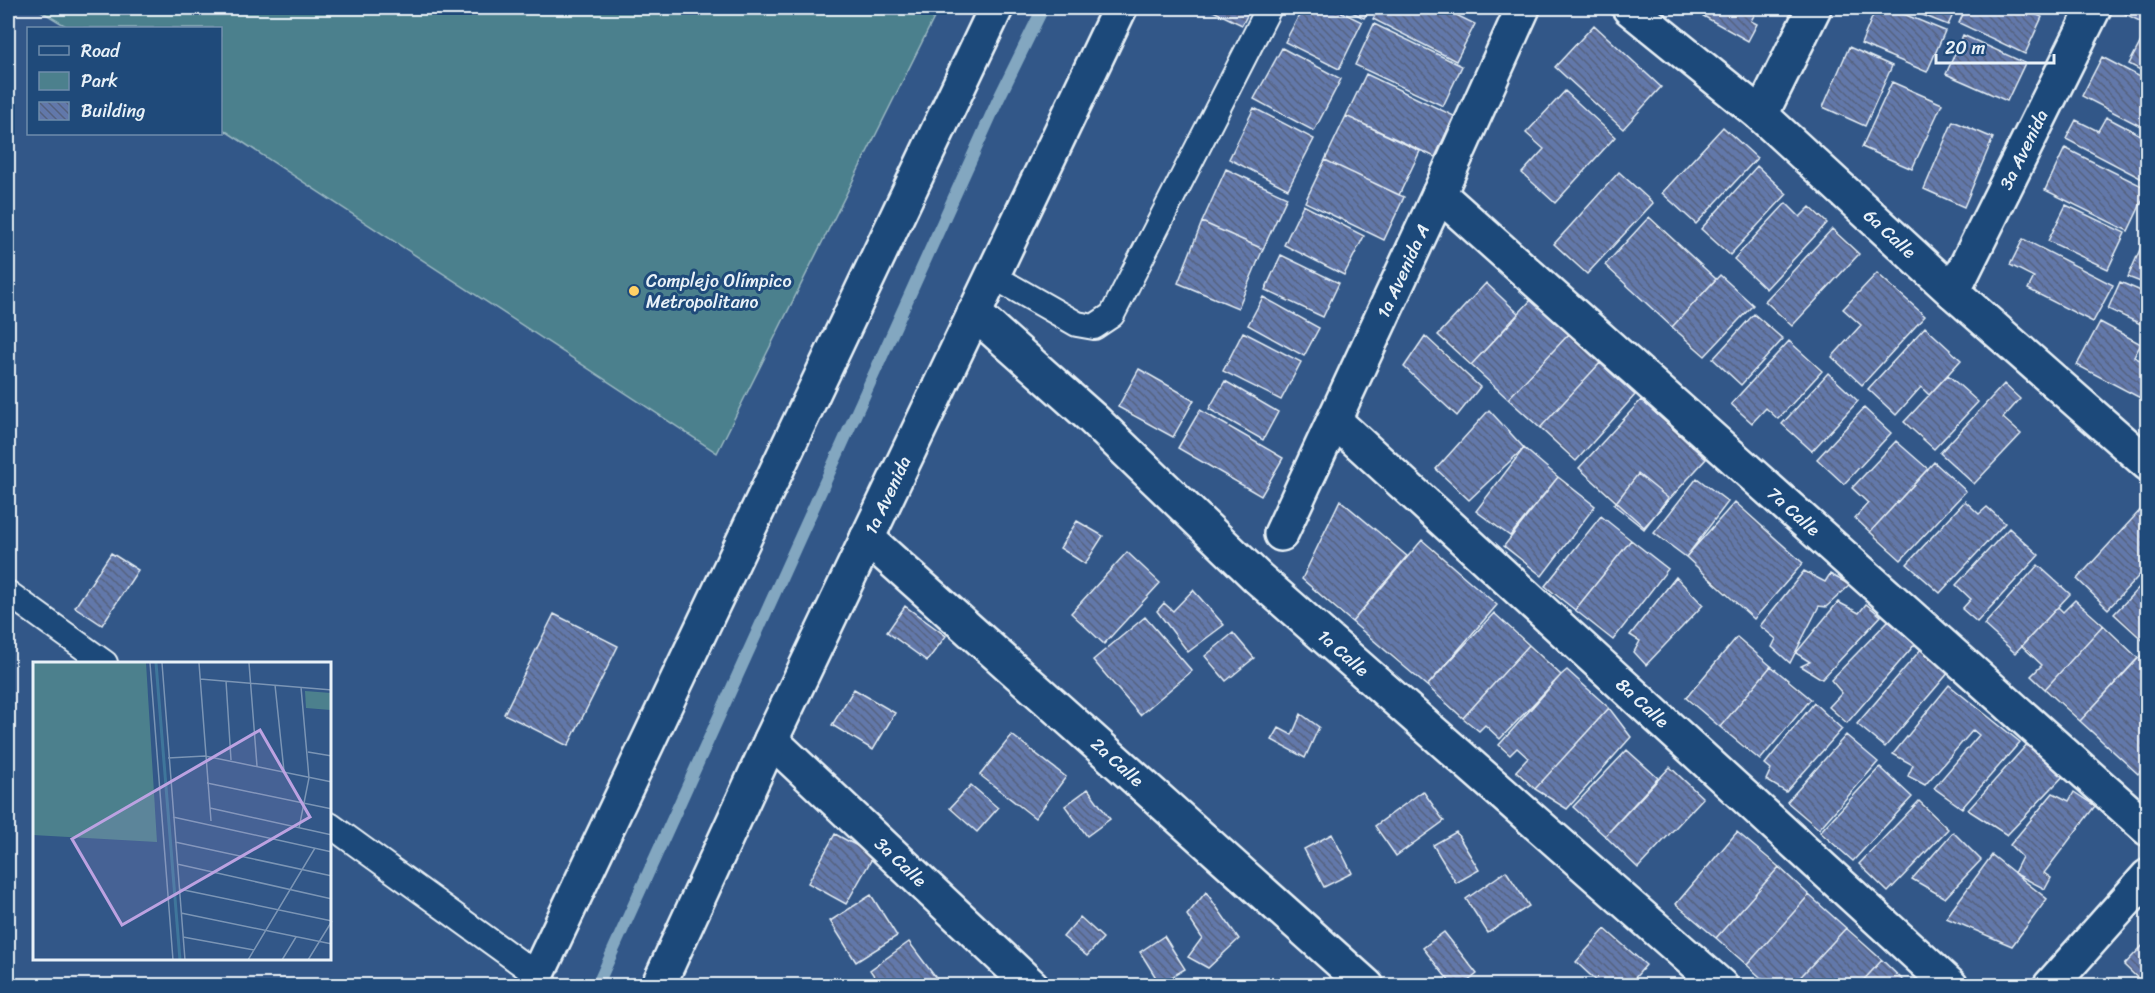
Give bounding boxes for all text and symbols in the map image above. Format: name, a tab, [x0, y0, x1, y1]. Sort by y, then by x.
legend	[27, 27, 222, 135]
scale bar	[1936, 27, 2054, 65]
text: 20 m	[1945, 32, 1985, 64]
text: Road	[81, 35, 121, 67]
text: Park	[81, 65, 118, 97]
text: Building	[81, 95, 145, 127]
street label: 3a Avenida	[1990, 104, 2057, 195]
street label: 6a Calle	[1856, 200, 1924, 267]
street label: 1a Avenida A	[1367, 219, 1439, 323]
place label: Complejo Olímpico Metropolitano	[646, 265, 792, 318]
marker: Complejo Olímpico Metropolitano	[627, 284, 641, 298]
street label: 1a Avenida	[855, 450, 920, 540]
street label: 7a Calle	[1759, 479, 1828, 545]
street label: 1a Calle	[1310, 621, 1377, 685]
inset map	[33, 662, 332, 960]
street label: 8a Calle	[1608, 669, 1677, 736]
street label: 2a Calle	[1083, 729, 1152, 795]
street label: 3a Calle	[867, 829, 935, 896]

